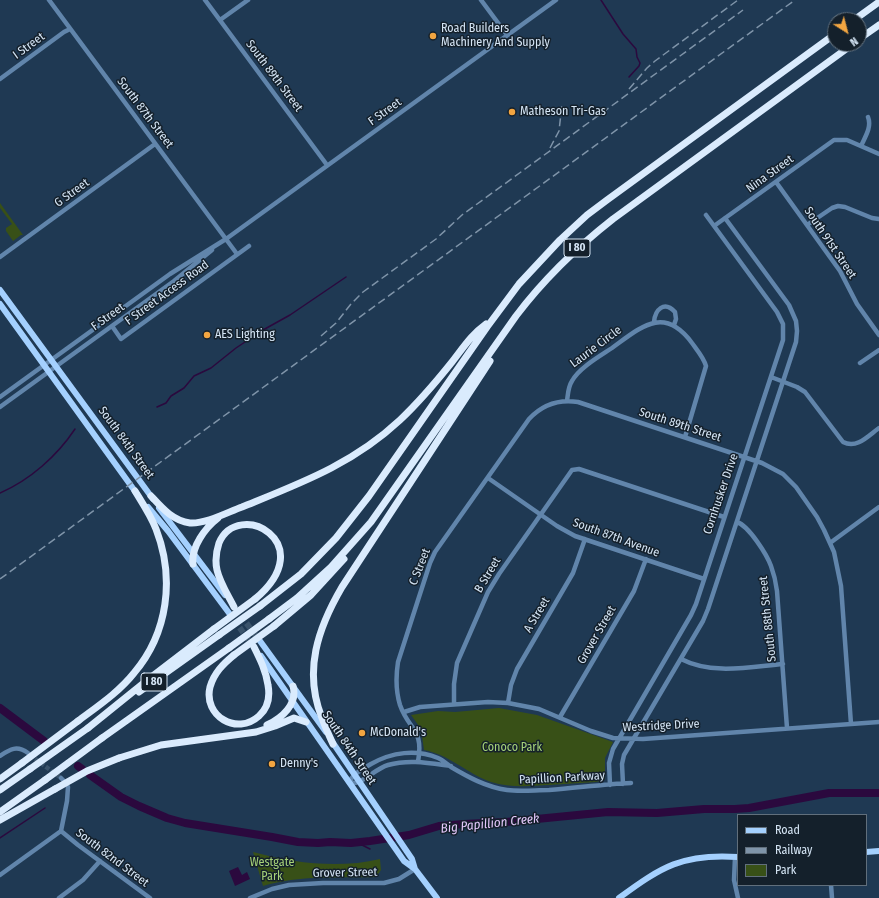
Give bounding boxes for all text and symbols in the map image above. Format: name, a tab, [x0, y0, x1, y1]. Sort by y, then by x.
north arrow	[827, 12, 867, 52]
place label: Road Builders Machinery And Supply	[441, 22, 550, 50]
street label: I Street	[10, 30, 48, 62]
marker: Road Builders Machinery And Supply	[428, 31, 438, 41]
text: N	[847, 34, 860, 49]
street label: South 89th Street	[242, 37, 306, 115]
street label: South 87th Street	[114, 75, 176, 151]
street label: F Street	[366, 95, 404, 129]
place label: Matheson Tri-Gas	[520, 105, 606, 119]
marker: Matheson Tri-Gas	[507, 107, 517, 117]
street label: Nina Street	[744, 152, 796, 196]
street label: G Street	[52, 176, 92, 210]
street label: South 91st Street	[801, 204, 859, 282]
road number: I 80	[564, 239, 590, 257]
street label: F Street Access Road	[122, 258, 212, 328]
street label: F Street	[89, 300, 127, 334]
street label: Laurie Circle	[568, 323, 624, 371]
place label: AES Lighting	[215, 328, 275, 342]
marker: AES Lighting	[202, 330, 212, 340]
street label: South 84th Street	[95, 404, 157, 482]
street label: South 89th Street	[637, 405, 723, 445]
street label: Cornhusker Drive	[700, 452, 742, 536]
street label: South 87th Avenue	[571, 516, 661, 560]
street label: C Street	[406, 546, 434, 588]
street label: B Street	[472, 555, 504, 595]
street label: South 88th Street	[756, 575, 780, 663]
street label: A Street	[521, 595, 553, 635]
street label: Grover Street	[575, 603, 619, 667]
road number: I 80	[141, 673, 167, 691]
street label: South 84th Street	[319, 708, 379, 788]
street label: Westridge Drive	[622, 717, 700, 735]
place label: McDonald's	[370, 726, 426, 740]
marker: McDonald's	[357, 728, 367, 738]
park label: Conoco Park	[482, 741, 542, 755]
place label: Denny's	[280, 757, 318, 771]
marker: Denny's	[267, 759, 277, 769]
street label: Papillion Parkway	[519, 769, 605, 787]
water label: Big Papillion Creek	[440, 811, 540, 837]
legend	[737, 814, 867, 886]
text: Road	[775, 823, 800, 837]
street label: South 82nd Street	[73, 826, 151, 890]
text: Railway	[775, 843, 812, 857]
park label: Westgate Park	[250, 856, 294, 884]
text: Park	[775, 863, 796, 877]
street label: Grover Street	[313, 865, 377, 881]

